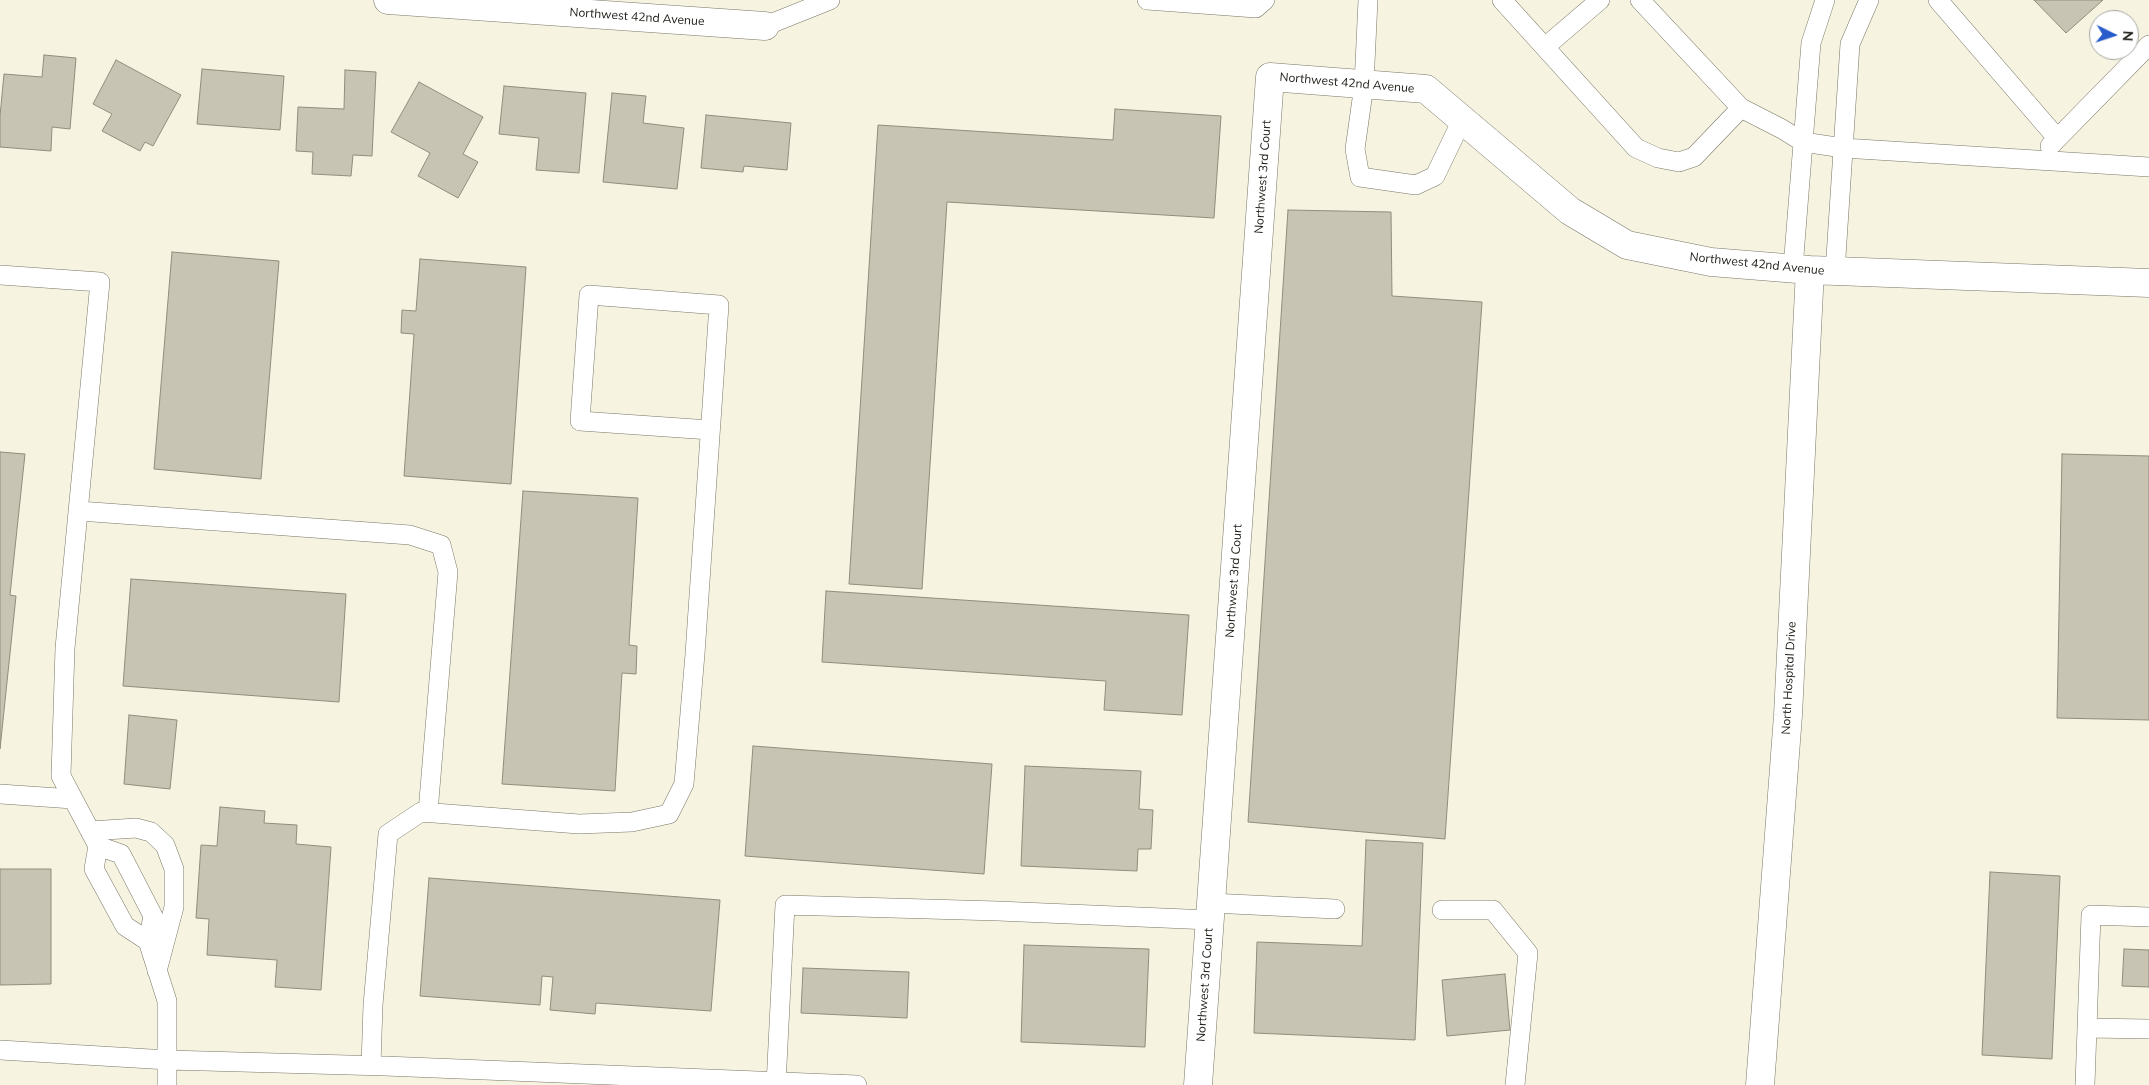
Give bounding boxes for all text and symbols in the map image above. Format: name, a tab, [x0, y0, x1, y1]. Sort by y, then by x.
street label: Northwest 42nd Avenue	[569, 5, 705, 29]
north arrow	[2089, 10, 2139, 60]
text: N	[2119, 30, 2137, 42]
street label: Northwest 42nd Avenue	[1279, 70, 1415, 96]
street label: Northwest 3rd Court	[1252, 120, 1274, 234]
street label: Northwest 42nd Avenue	[1689, 250, 1825, 278]
street label: Northwest 3rd Court	[1223, 524, 1245, 638]
street label: North Hospital Drive	[1779, 621, 1799, 735]
street label: Northwest 3rd Court	[1194, 928, 1216, 1042]

